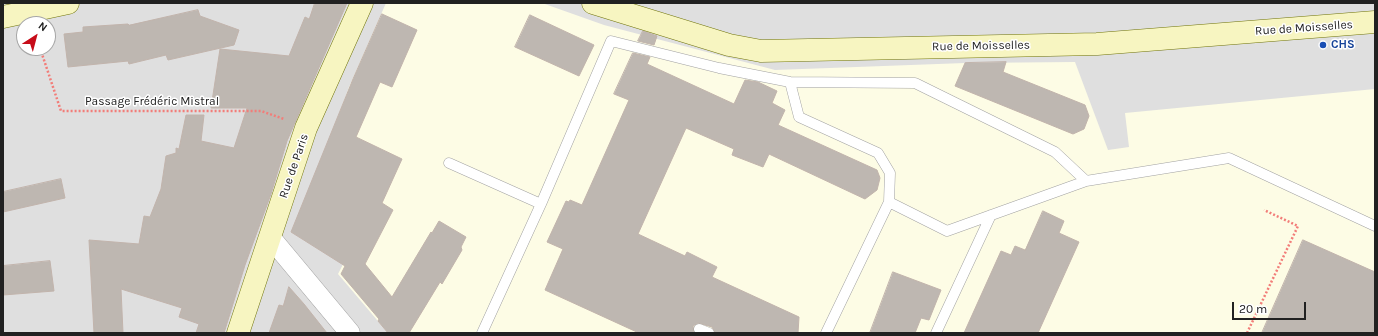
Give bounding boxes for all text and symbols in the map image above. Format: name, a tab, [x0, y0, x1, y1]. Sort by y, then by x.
north arrow	[16, 16, 56, 56]
street label: Rue de Moisselles	[1255, 17, 1353, 39]
text: N	[36, 19, 50, 34]
street label: Rue de Moisselles	[932, 38, 1030, 54]
place label: CHS	[1331, 38, 1355, 52]
marker: CHS	[1318, 40, 1328, 50]
street label: Passage Frédéric Mistral	[85, 95, 219, 109]
street label: Rue de Paris	[276, 132, 312, 200]
scale bar	[1234, 294, 1308, 320]
text: 20 m	[1239, 302, 1267, 316]

